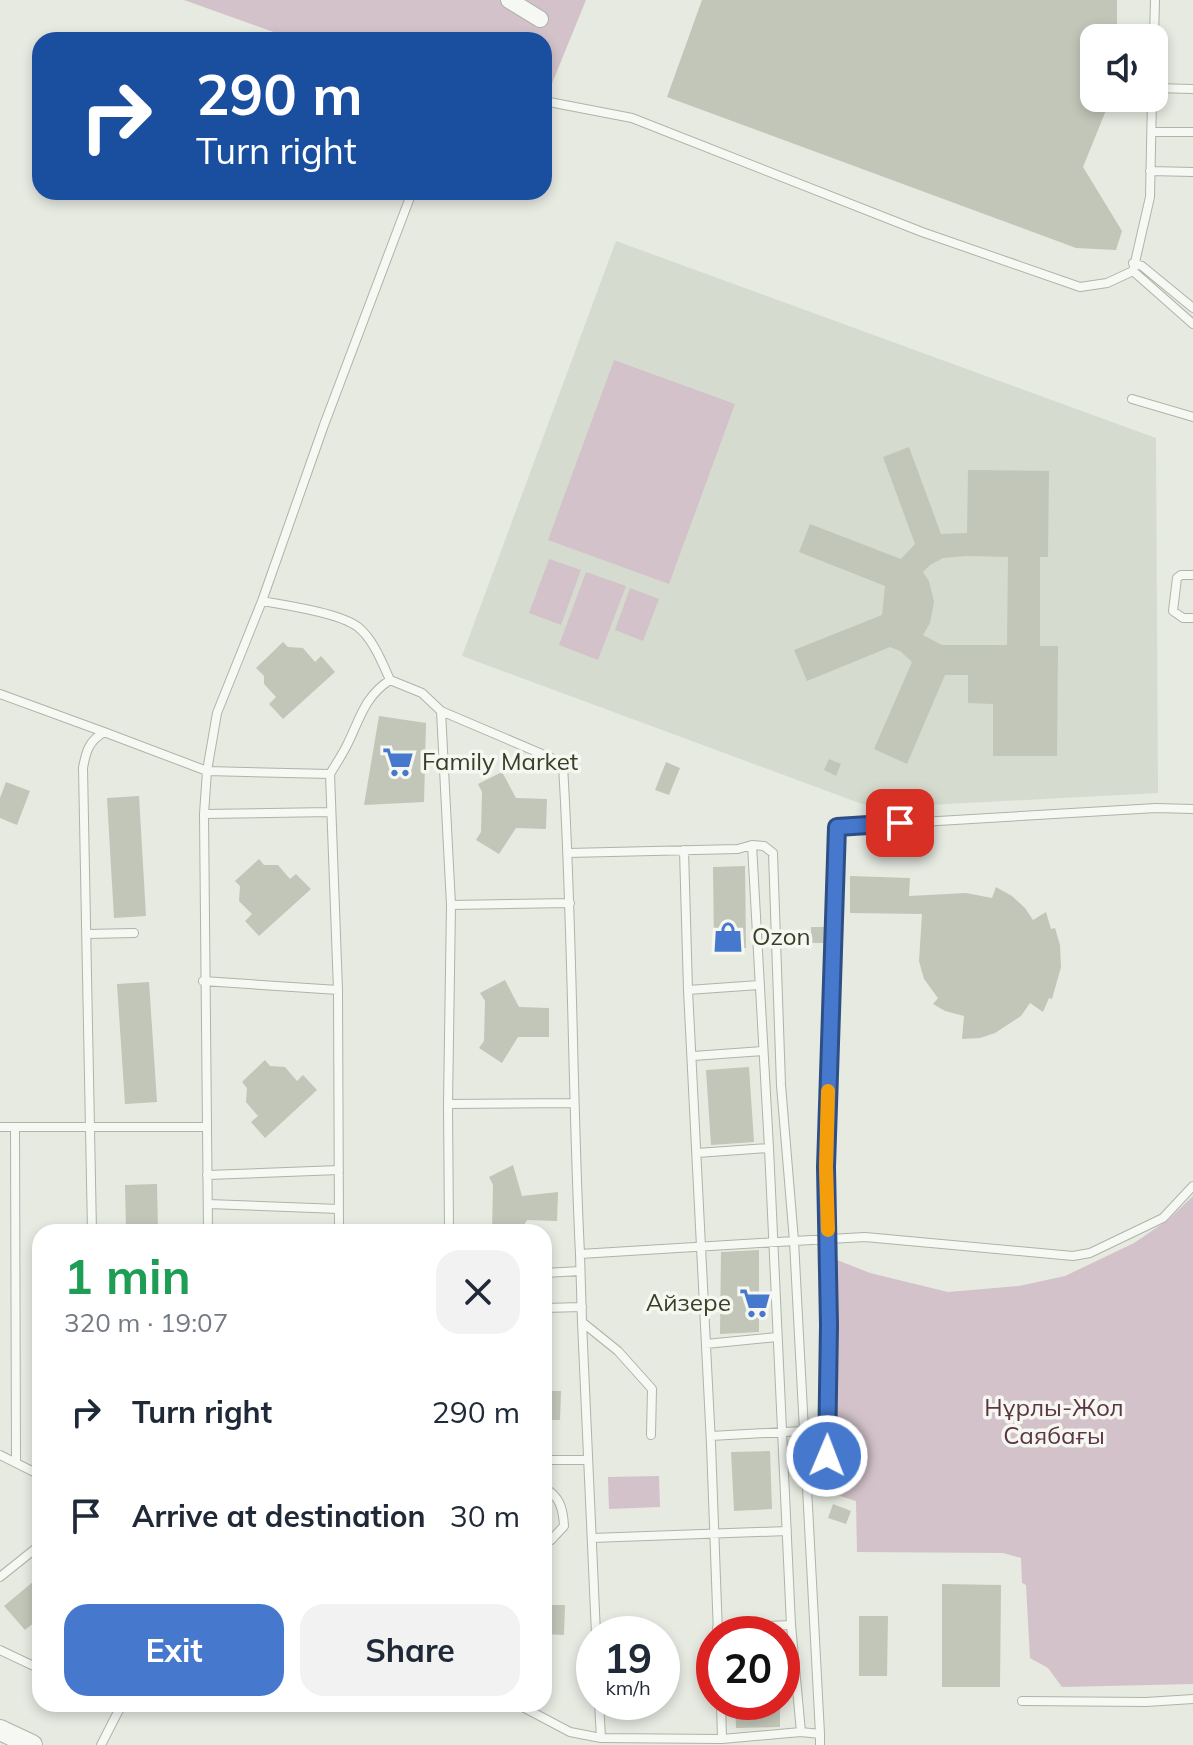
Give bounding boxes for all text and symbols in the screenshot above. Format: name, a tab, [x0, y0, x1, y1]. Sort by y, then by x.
map controls	[1080, 24, 1168, 112]
button: sound	[1080, 24, 1168, 112]
text: 290 m	[196, 59, 363, 129]
icon: right	[64, 64, 168, 168]
text: Turn right	[196, 128, 357, 173]
supermarket icon: Family Market	[381, 745, 415, 779]
place label: Family Market	[422, 746, 578, 776]
pin	[866, 789, 934, 857]
icon: arrive	[878, 801, 922, 845]
shop icon: Ozon	[711, 920, 745, 954]
place label: Ozon	[752, 921, 811, 951]
text: 1 min	[64, 1246, 191, 1306]
button: close	[436, 1250, 520, 1334]
supermarket icon: Айзере	[738, 1286, 772, 1320]
place label: Айзере	[646, 1287, 731, 1317]
text: 320 m · 19:07	[64, 1306, 228, 1339]
icon: right	[64, 1390, 108, 1434]
park label: Нұрлы-Жол Саябағы	[984, 1392, 1124, 1450]
text: Turn right	[132, 1393, 272, 1431]
text: 290 m	[432, 1393, 520, 1431]
position arrow	[785, 1414, 869, 1498]
icon: arrive	[64, 1494, 108, 1538]
text: Arrive at destination	[132, 1497, 426, 1535]
text: 30 m	[450, 1497, 520, 1535]
button: Exit	[64, 1604, 284, 1696]
button: Share	[300, 1604, 520, 1696]
speed limit sign: 20	[696, 1616, 800, 1720]
text: 19	[604, 1633, 652, 1683]
text: km/h	[605, 1675, 651, 1700]

